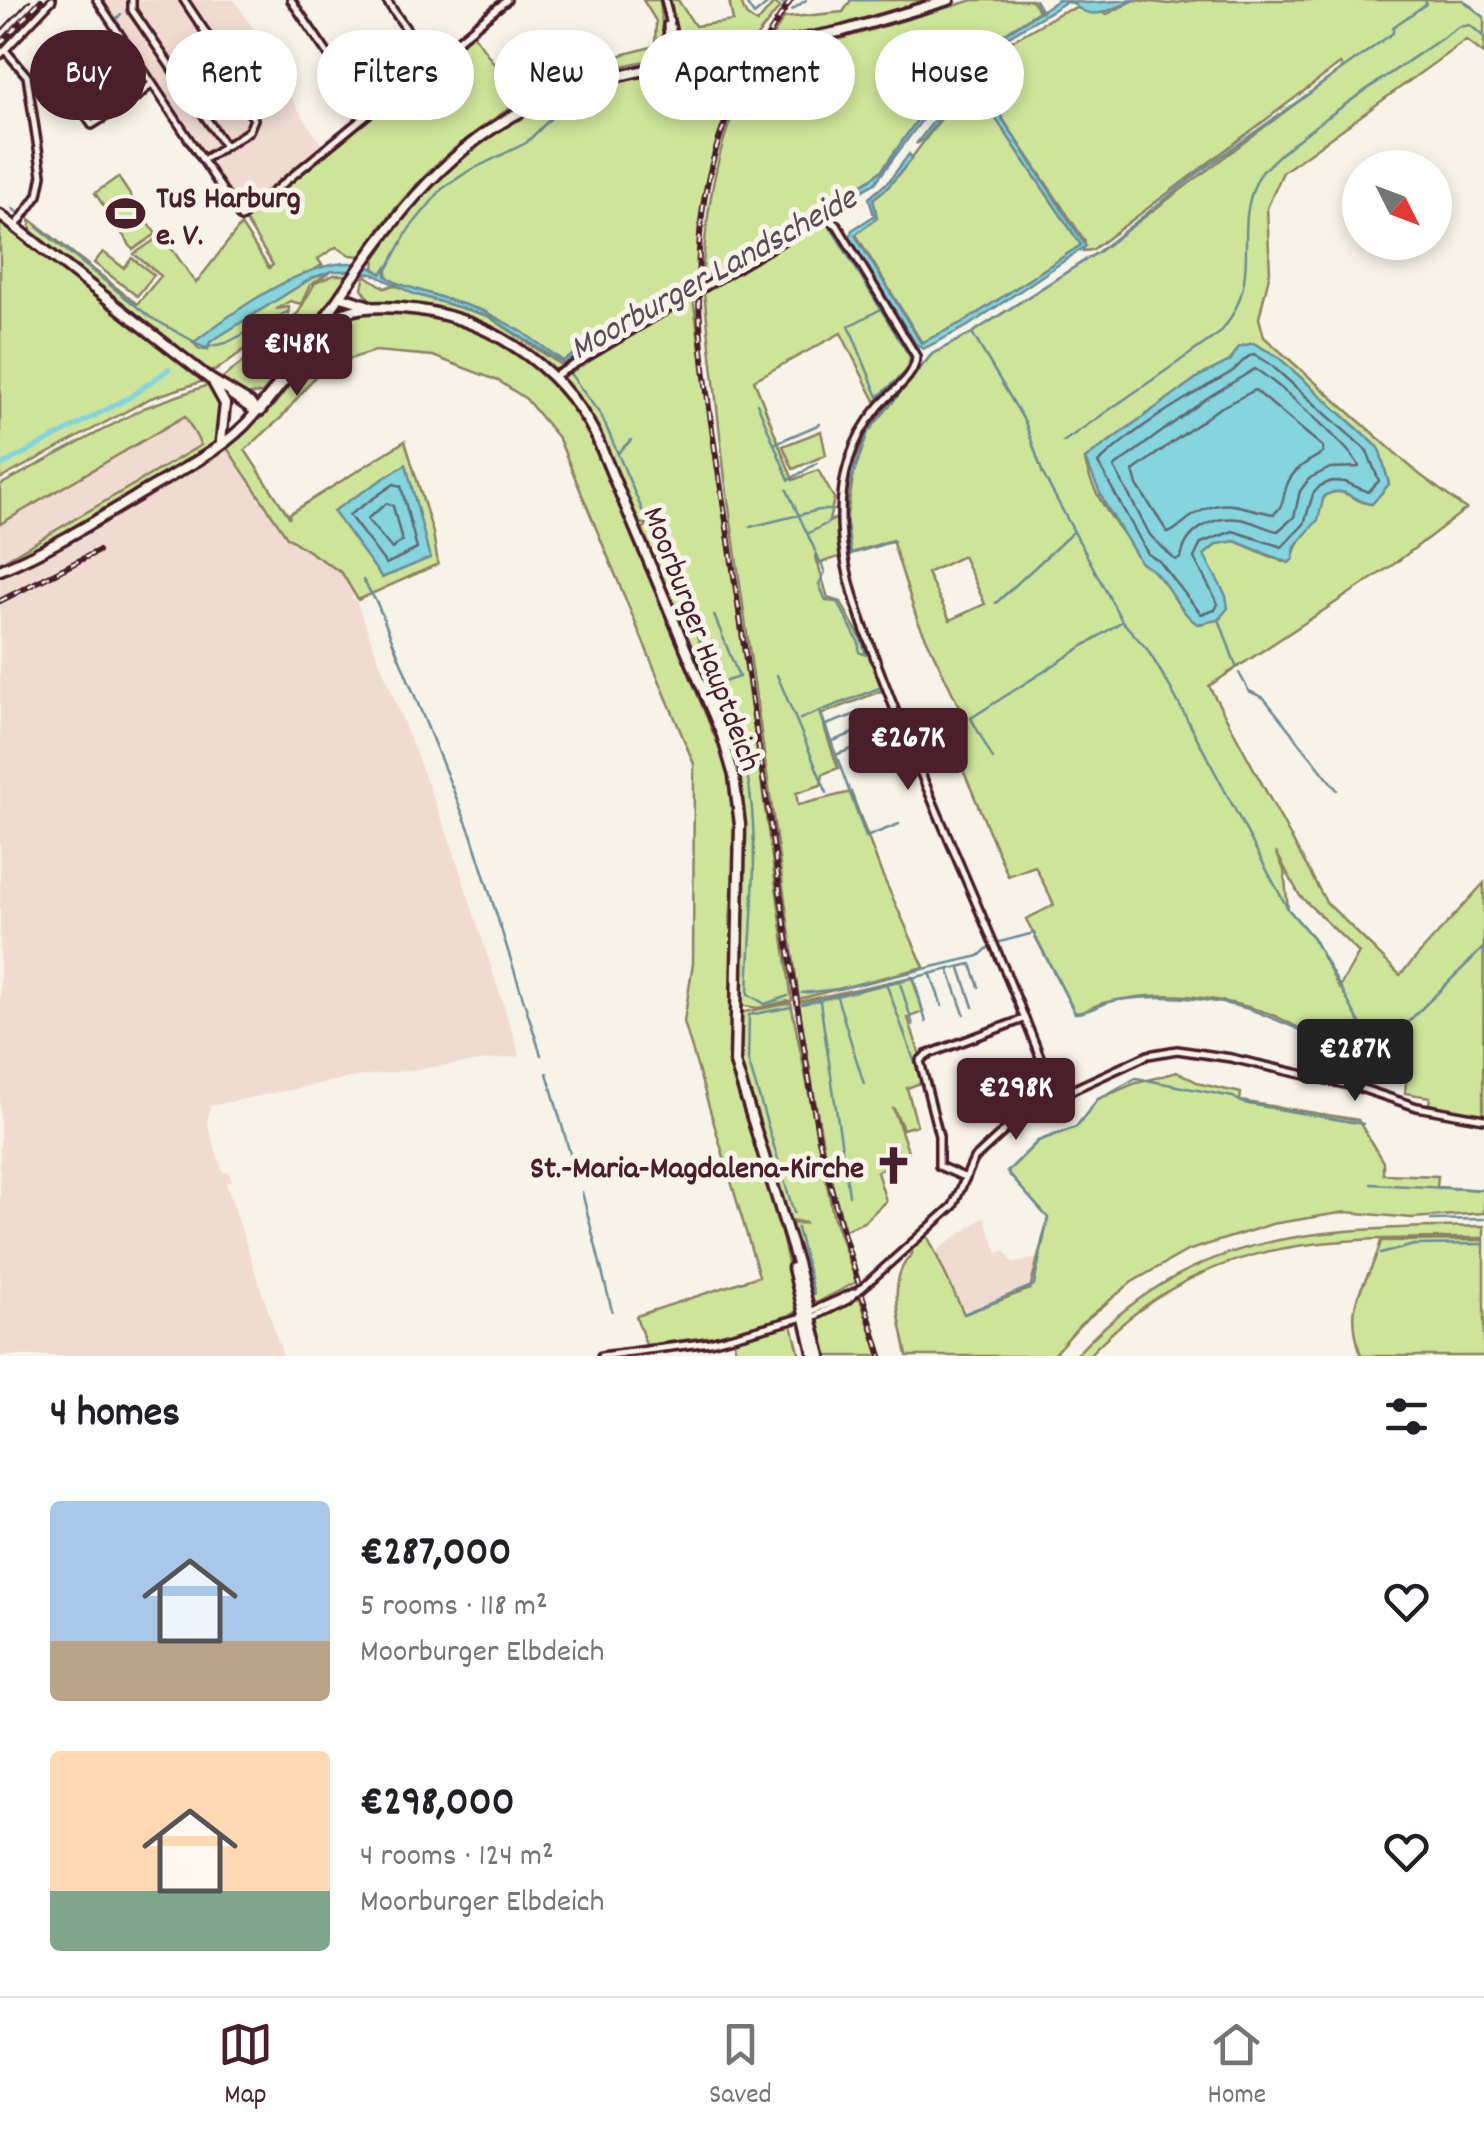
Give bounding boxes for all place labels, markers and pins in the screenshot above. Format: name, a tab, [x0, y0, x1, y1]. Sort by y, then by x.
place label: TuS Harburg e. V.	[156, 178, 301, 261]
sports icon: TuS Harburg e. V.	[105, 193, 147, 235]
pin: €148K	[227, 314, 367, 399]
pin: €267K	[838, 708, 978, 793]
pin: €287K	[1285, 1019, 1425, 1104]
pin: €298K	[946, 1058, 1086, 1143]
church icon: St.-Maria-Magdalena-Kirche	[873, 1145, 915, 1187]
place label: St.-Maria-Magdalena-Kirche	[530, 1148, 864, 1194]

